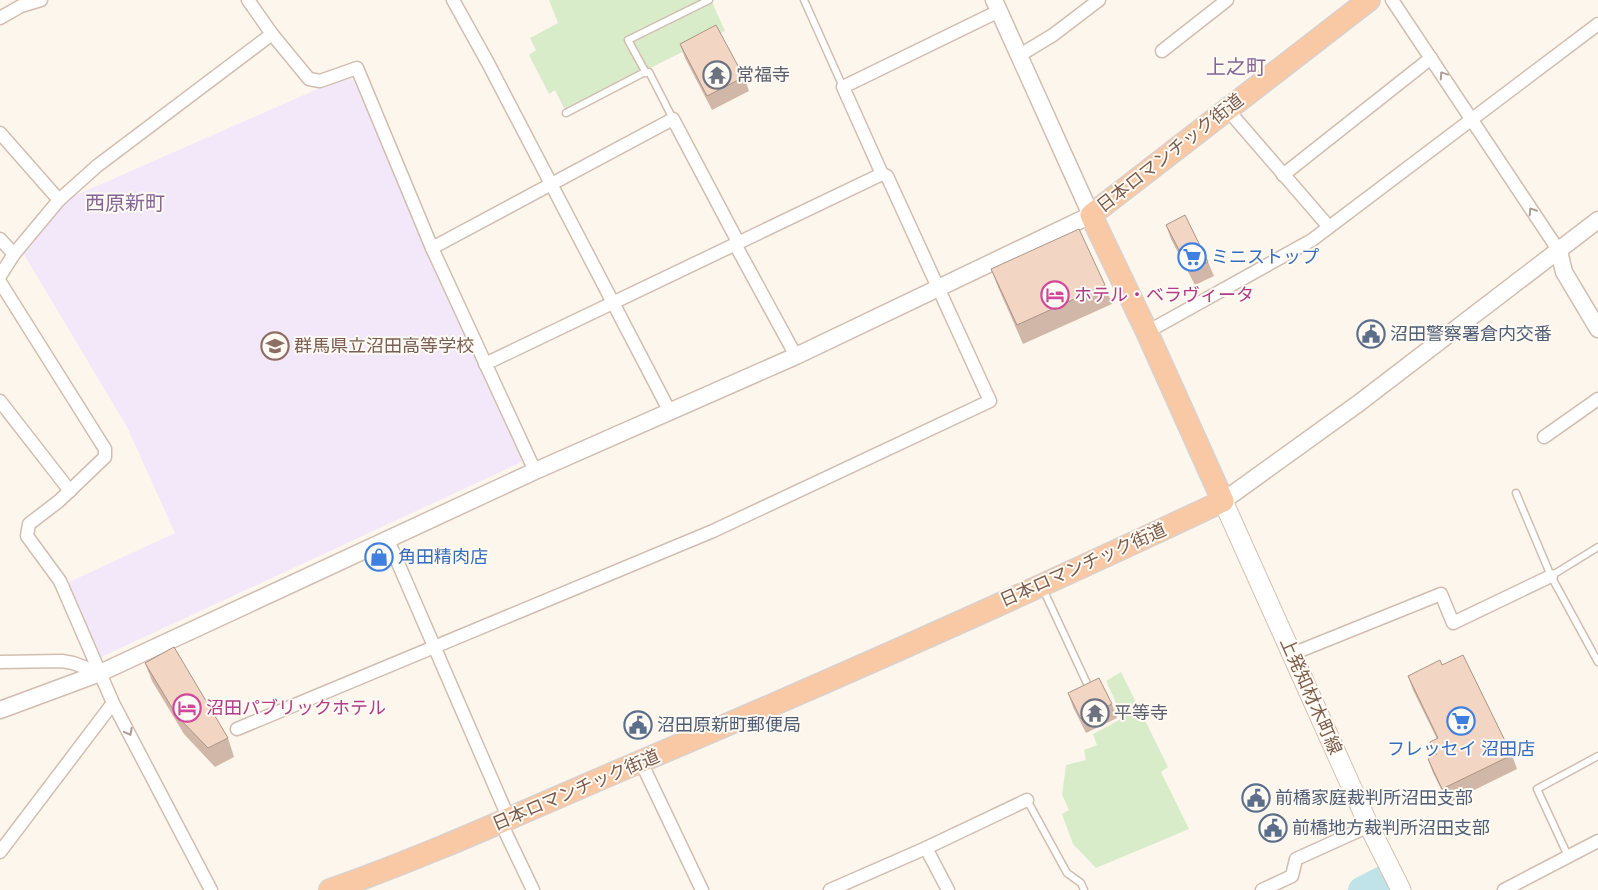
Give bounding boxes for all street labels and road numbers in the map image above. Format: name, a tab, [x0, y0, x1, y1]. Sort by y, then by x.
street label: 日本ロマンチック街道	[1093, 90, 1249, 219]
street label: 日本ロマンチック街道	[997, 519, 1171, 613]
street label: 上発知材木町線	[1273, 634, 1346, 759]
street label: 日本ロマンチック街道	[489, 746, 664, 837]

